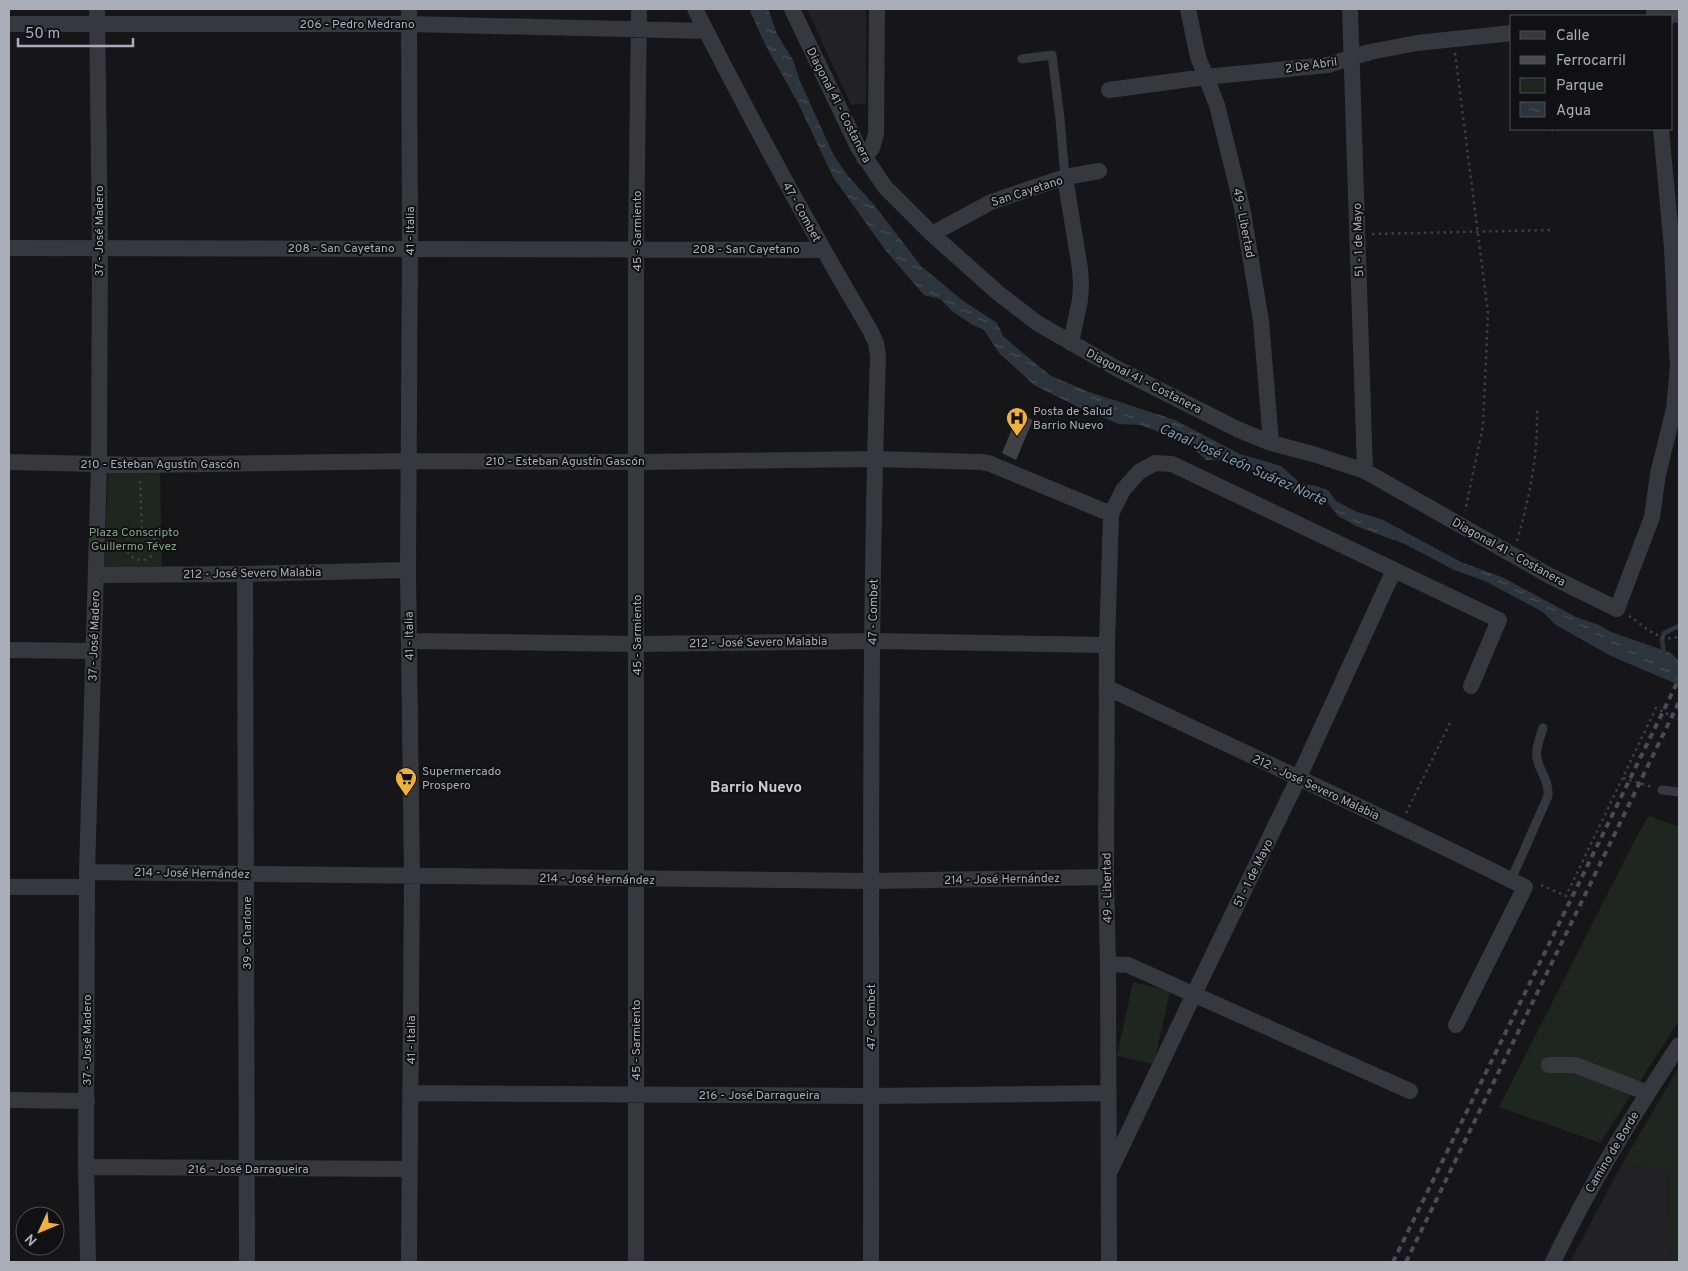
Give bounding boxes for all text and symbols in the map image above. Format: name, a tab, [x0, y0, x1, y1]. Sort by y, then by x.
scale bar	[18, 15, 132, 47]
legend	[1510, 15, 1673, 130]
street label: 206 - Pedro Medrano	[299, 17, 415, 33]
text: 50 m	[25, 25, 60, 44]
text: Calle	[1556, 27, 1590, 46]
street label: Diagonal 41 - Costanera	[802, 45, 874, 166]
text: Ferrocarril	[1556, 52, 1626, 71]
street label: 2 De Abril	[1284, 54, 1338, 78]
text: Parque	[1556, 77, 1604, 96]
text: Agua	[1556, 102, 1591, 121]
street label: San Cayetano	[989, 173, 1065, 211]
street label: 47 - Combet	[778, 180, 824, 245]
street label: 37 - José Madero	[92, 185, 108, 277]
street label: 49 - Libertad	[1228, 187, 1258, 259]
street label: 45 - Sarmiento	[630, 190, 646, 272]
street label: 51 - 1 de Mayo	[1350, 202, 1368, 277]
street label: 41 - Italia	[403, 207, 419, 255]
street label: 208 - San Cayetano	[287, 241, 395, 257]
street label: 208 - San Cayetano	[692, 242, 800, 258]
street label: Diagonal 41 - Costanera	[1083, 346, 1204, 418]
place label: Posta de Salud Barrio Nuevo	[1033, 404, 1112, 434]
hospital icon: Posta de Salud Barrio Nuevo	[1005, 406, 1029, 437]
water label: Canal José León Suárez Norte	[1156, 421, 1329, 510]
street label: 210 - Esteban Agustín Gascón	[485, 454, 645, 470]
street label: 210 - Esteban Agustín Gascón	[80, 457, 240, 473]
street label: Diagonal 41 - Costanera	[1449, 515, 1568, 591]
park label: Plaza Conscripto Guillermo Tévez	[89, 525, 179, 555]
street label: 212 - José Severo Malabia	[183, 565, 321, 583]
street label: 47 - Combet	[865, 579, 883, 645]
street label: 37 - José Madero	[85, 590, 105, 682]
street label: 45 - Sarmiento	[630, 594, 646, 676]
street label: 41 - Italia	[402, 611, 418, 661]
street label: 212 - José Severo Malabia	[689, 634, 827, 652]
street label: 212 - José Severo Malabia	[1249, 751, 1382, 824]
place label: Supermercado Prospero	[422, 764, 502, 794]
supermarket icon: Supermercado Prospero	[394, 766, 418, 797]
district label: Barrio Nuevo	[710, 779, 802, 798]
street label: 51 - 1 de Mayo	[1230, 836, 1277, 910]
street label: 49 - Libertad	[1099, 853, 1117, 923]
street label: 214 - José Hernández	[134, 865, 250, 883]
street label: 214 - José Hernández	[539, 871, 655, 889]
street label: 214 - José Hernández	[944, 871, 1060, 889]
street label: 39 - Charlone	[240, 896, 256, 970]
street label: 47 - Combet	[864, 984, 880, 1050]
street label: 37 - José Madero	[80, 994, 96, 1086]
street label: 45 - Sarmiento	[629, 999, 645, 1081]
street label: 41 - Italia	[404, 1016, 420, 1064]
street label: 216 - José Darragueira	[699, 1088, 820, 1104]
street label: Camino de Borde	[1582, 1109, 1643, 1196]
street label: 216 - José Darragueira	[188, 1162, 309, 1178]
north arrow	[15, 1206, 65, 1256]
text: N	[22, 1229, 41, 1249]

